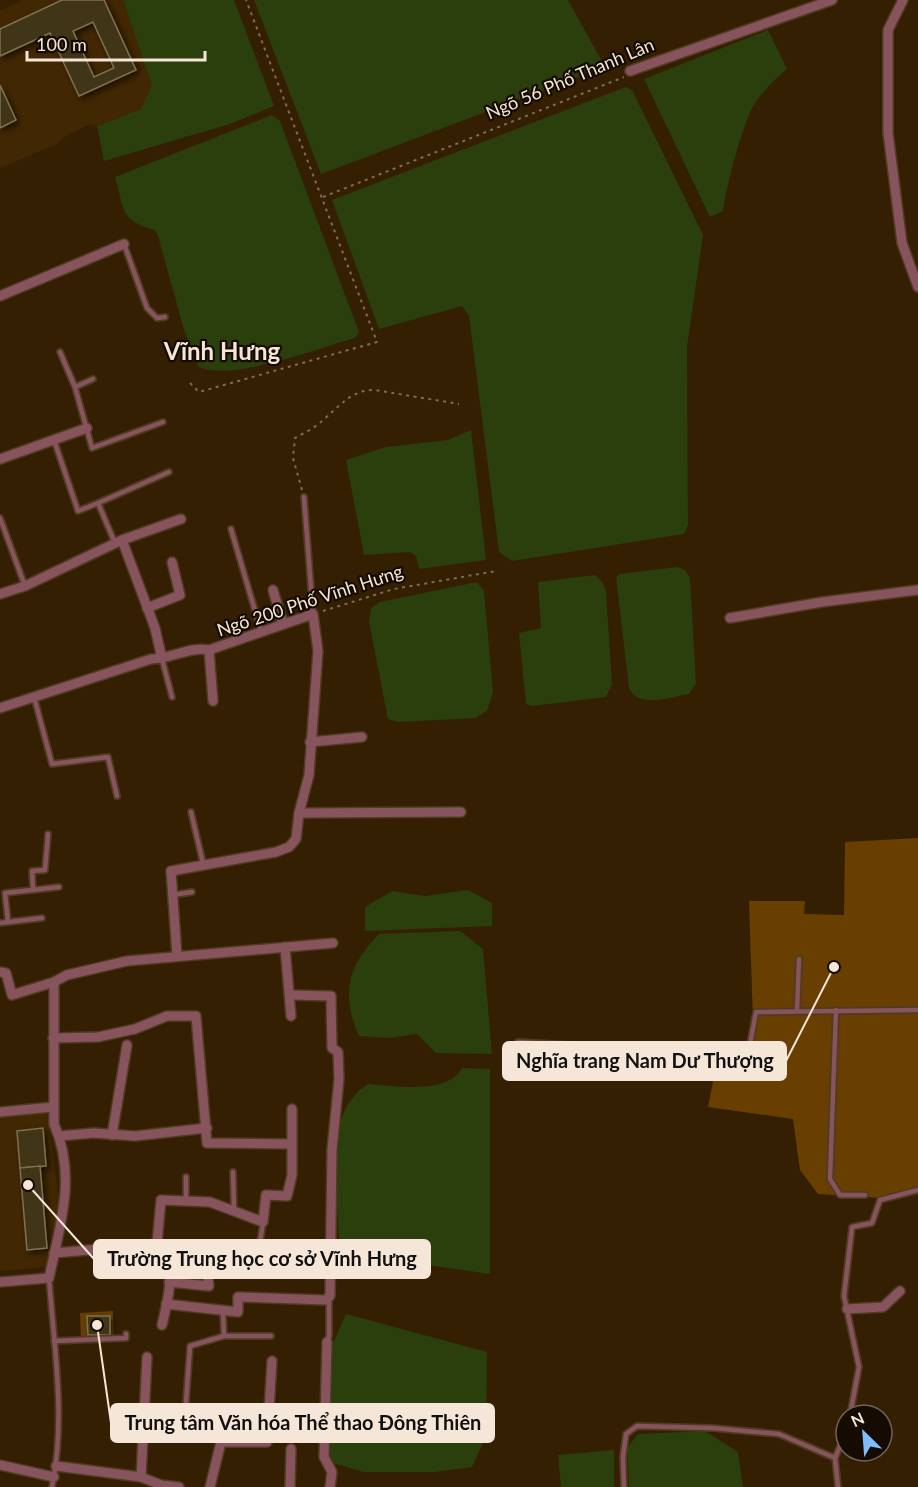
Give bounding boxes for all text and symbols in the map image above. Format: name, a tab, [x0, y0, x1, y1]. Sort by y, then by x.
scale bar	[27, 24, 206, 62]
text: 100 m	[36, 33, 87, 55]
street label: Ngõ 56 Phố Thanh Lân	[482, 33, 657, 123]
district label: Vĩnh Hưng	[163, 336, 281, 365]
street label: Ngõ 200 Phố Vĩnh Hưng	[214, 560, 405, 641]
callout: Nghĩa trang Nam Dư Thượng	[503, 1042, 786, 1080]
text: Nghĩa trang Nam Dư Thượng	[516, 1048, 774, 1072]
callout: Trường Trung học cơ sở Vĩnh Hưng	[94, 1240, 430, 1278]
text: Trường Trung học cơ sở Vĩnh Hưng	[107, 1246, 417, 1270]
north arrow	[834, 1403, 894, 1463]
callout: Trung tâm Văn hóa Thể thao Đông Thiên	[111, 1404, 494, 1442]
text: N	[848, 1408, 867, 1430]
text: Trung tâm Văn hóa Thể thao Đông Thiên	[125, 1410, 481, 1434]

